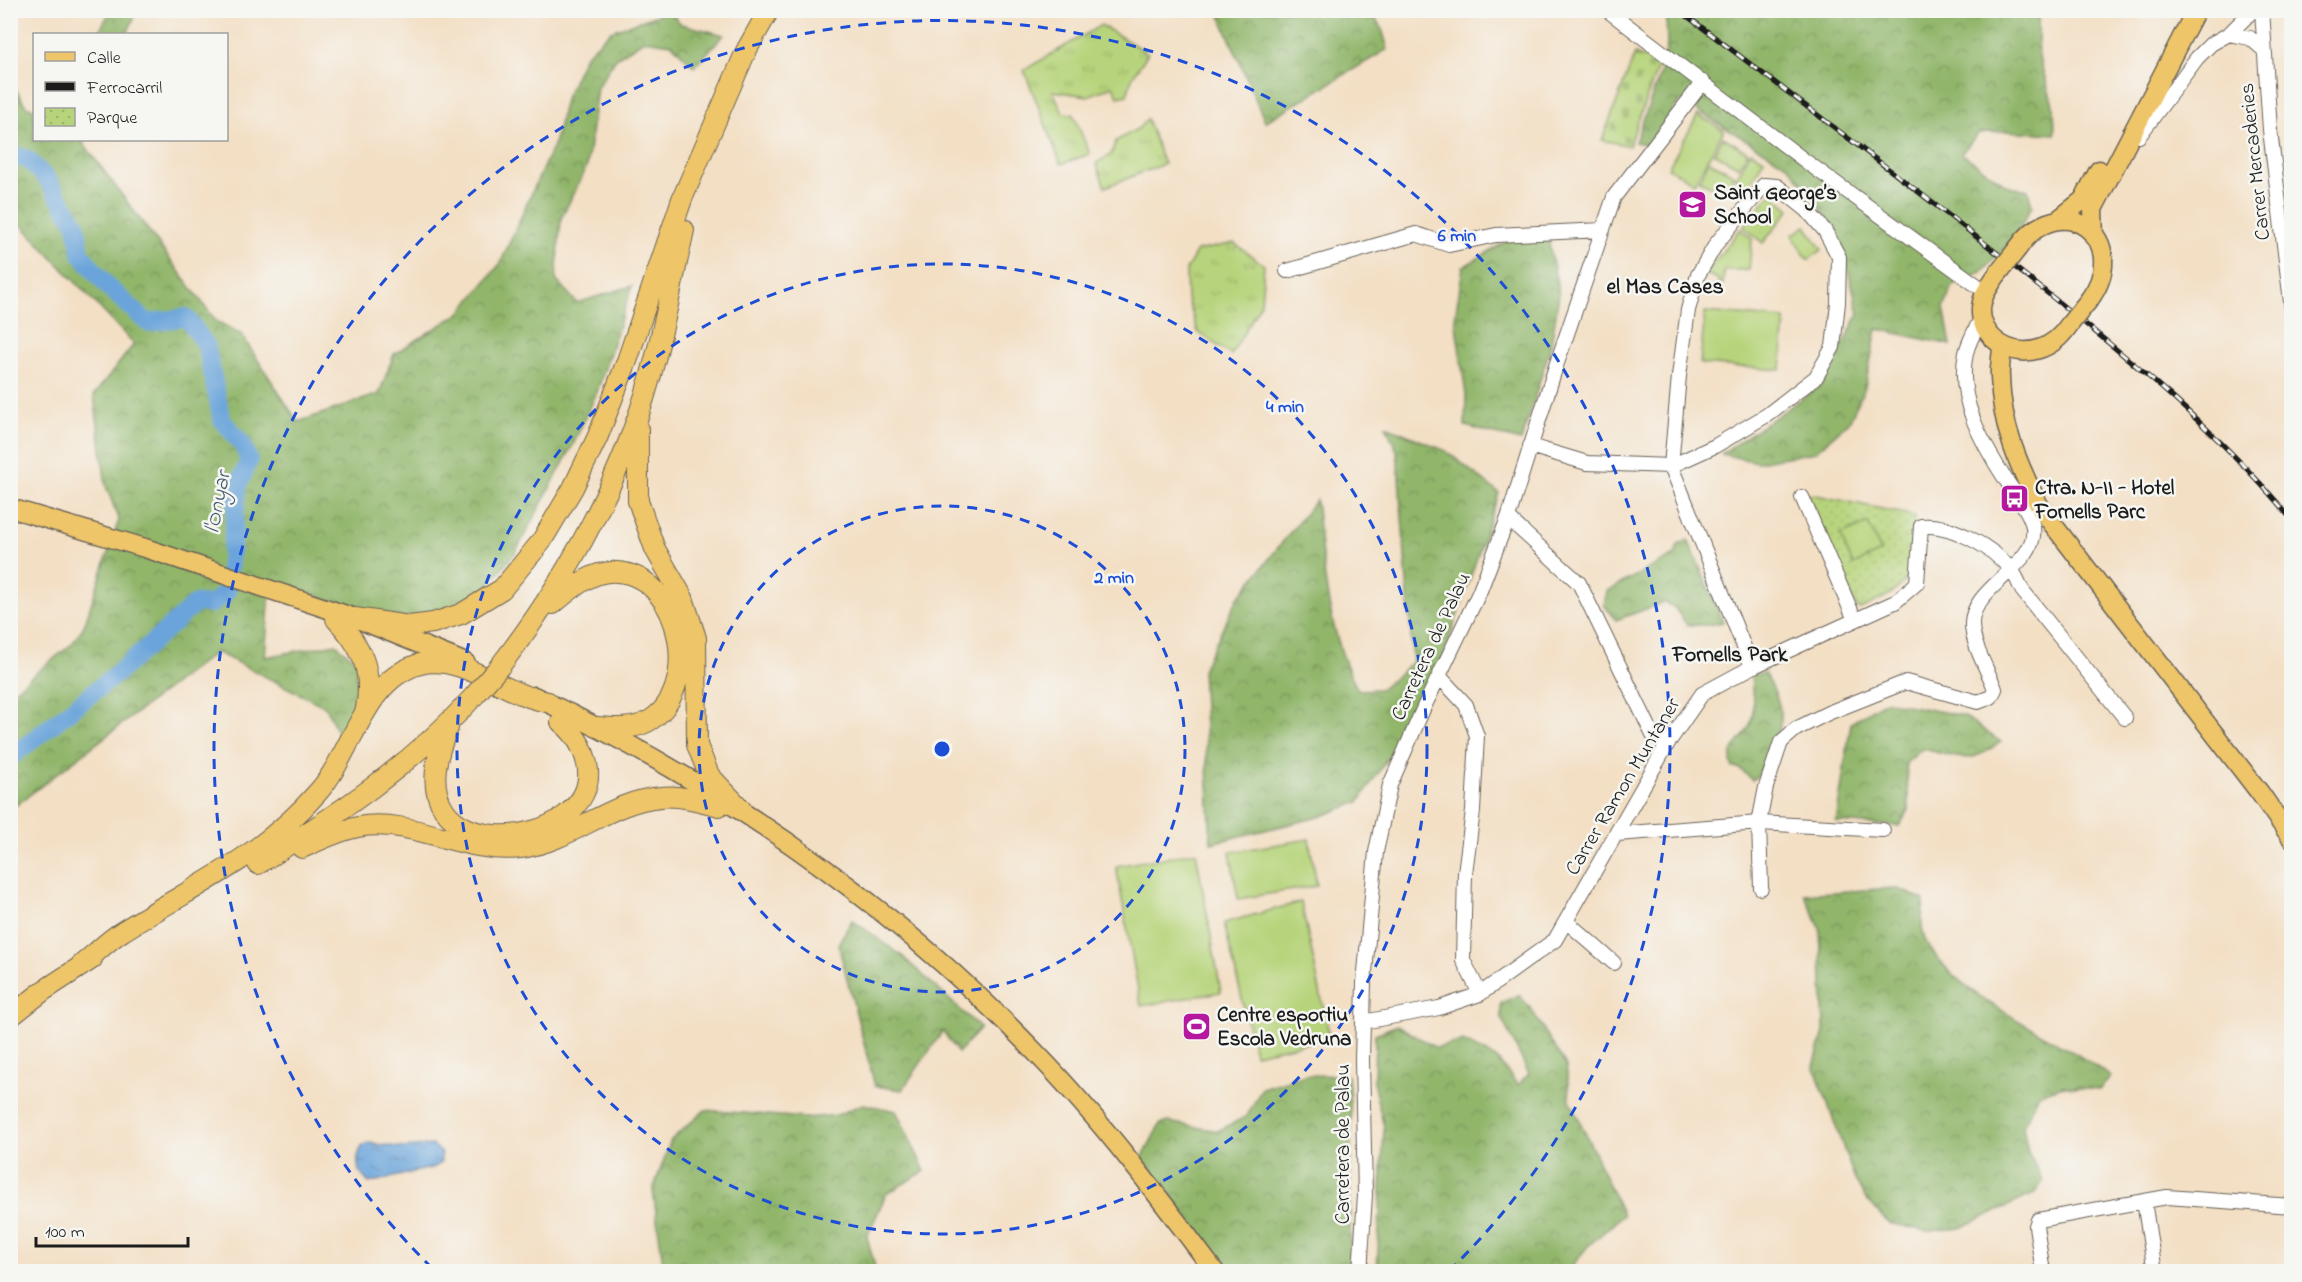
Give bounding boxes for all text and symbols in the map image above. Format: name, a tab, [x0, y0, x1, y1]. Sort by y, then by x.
legend	[33, 33, 228, 141]
text: Calle	[87, 46, 122, 72]
text: Ferrocarril	[86, 76, 162, 102]
street label: Carrer Mercaderies	[2233, 82, 2279, 242]
text: Parque	[87, 106, 138, 132]
place label: Saint George’s School	[1714, 179, 1837, 233]
school or university icon: Saint George’s School	[1677, 188, 1709, 220]
text: 6 min	[1438, 224, 1476, 250]
district label: el Mas Cases	[1606, 272, 1724, 304]
text: 4 min	[1266, 395, 1304, 421]
water label: l'Onyar	[197, 466, 241, 536]
place label: Ctra. N-II - Hotel Fornells Parc	[2034, 474, 2175, 528]
bus stop icon: Ctra. N-II - Hotel Fornells Parc	[1998, 483, 2030, 515]
text: 2 min	[1093, 566, 1134, 592]
street label: Carretera de Palau	[1384, 568, 1479, 726]
district label: Fornells Park	[1671, 640, 1789, 672]
street label: Carrer Ramon Muntaner	[1559, 692, 1689, 882]
centre of rings	[932, 739, 952, 759]
place label: Centre esportiu Escola Vedruna	[1217, 1001, 1351, 1055]
sports icon: Centre esportiu Escola Vedruna	[1180, 1010, 1212, 1042]
street label: Carretera de Palau	[1329, 1064, 1359, 1224]
scale bar	[36, 1210, 188, 1248]
text: 100 m	[45, 1220, 85, 1246]

